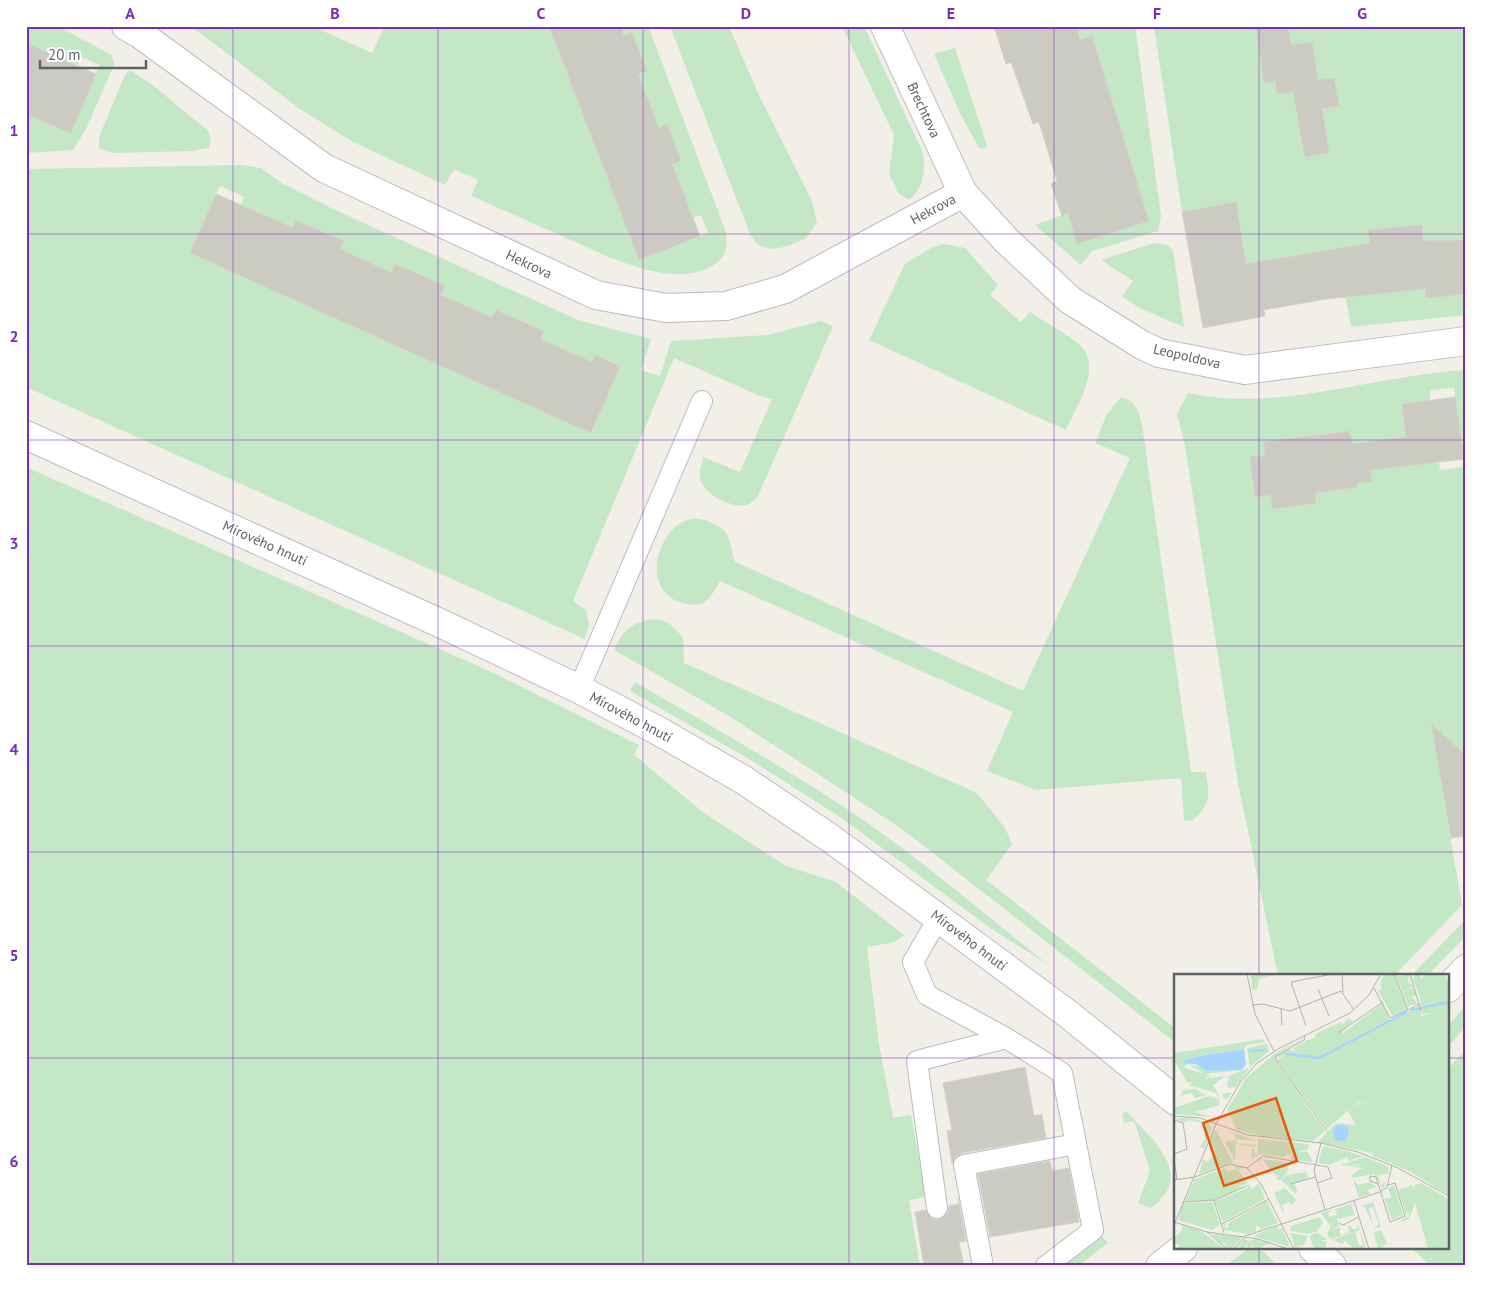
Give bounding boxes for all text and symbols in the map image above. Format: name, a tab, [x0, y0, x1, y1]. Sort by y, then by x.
text: A	[125, 3, 135, 23]
text: B	[330, 3, 340, 23]
text: C	[537, 3, 546, 23]
text: D	[741, 3, 751, 23]
text: E	[947, 3, 955, 23]
text: F	[1153, 3, 1161, 23]
text: G	[1357, 3, 1367, 23]
scale bar	[40, 38, 146, 70]
text: 20 m	[48, 45, 81, 64]
street label: Brechtova	[903, 79, 945, 141]
text: 1	[9, 120, 19, 140]
street label: Hekrova	[907, 190, 959, 228]
street label: Hekrova	[503, 245, 555, 283]
text: 2	[9, 326, 19, 346]
street label: Leopoldova	[1152, 340, 1222, 372]
street label: Mírového hnutí	[220, 516, 310, 570]
text: 3	[9, 533, 19, 553]
street label: Mírového hnutí	[587, 688, 676, 746]
text: 4	[9, 739, 19, 759]
street label: Mírového hnutí	[927, 905, 1011, 975]
text: 5	[9, 945, 19, 965]
inset map	[1174, 974, 1450, 1250]
text: 6	[9, 1151, 19, 1171]

